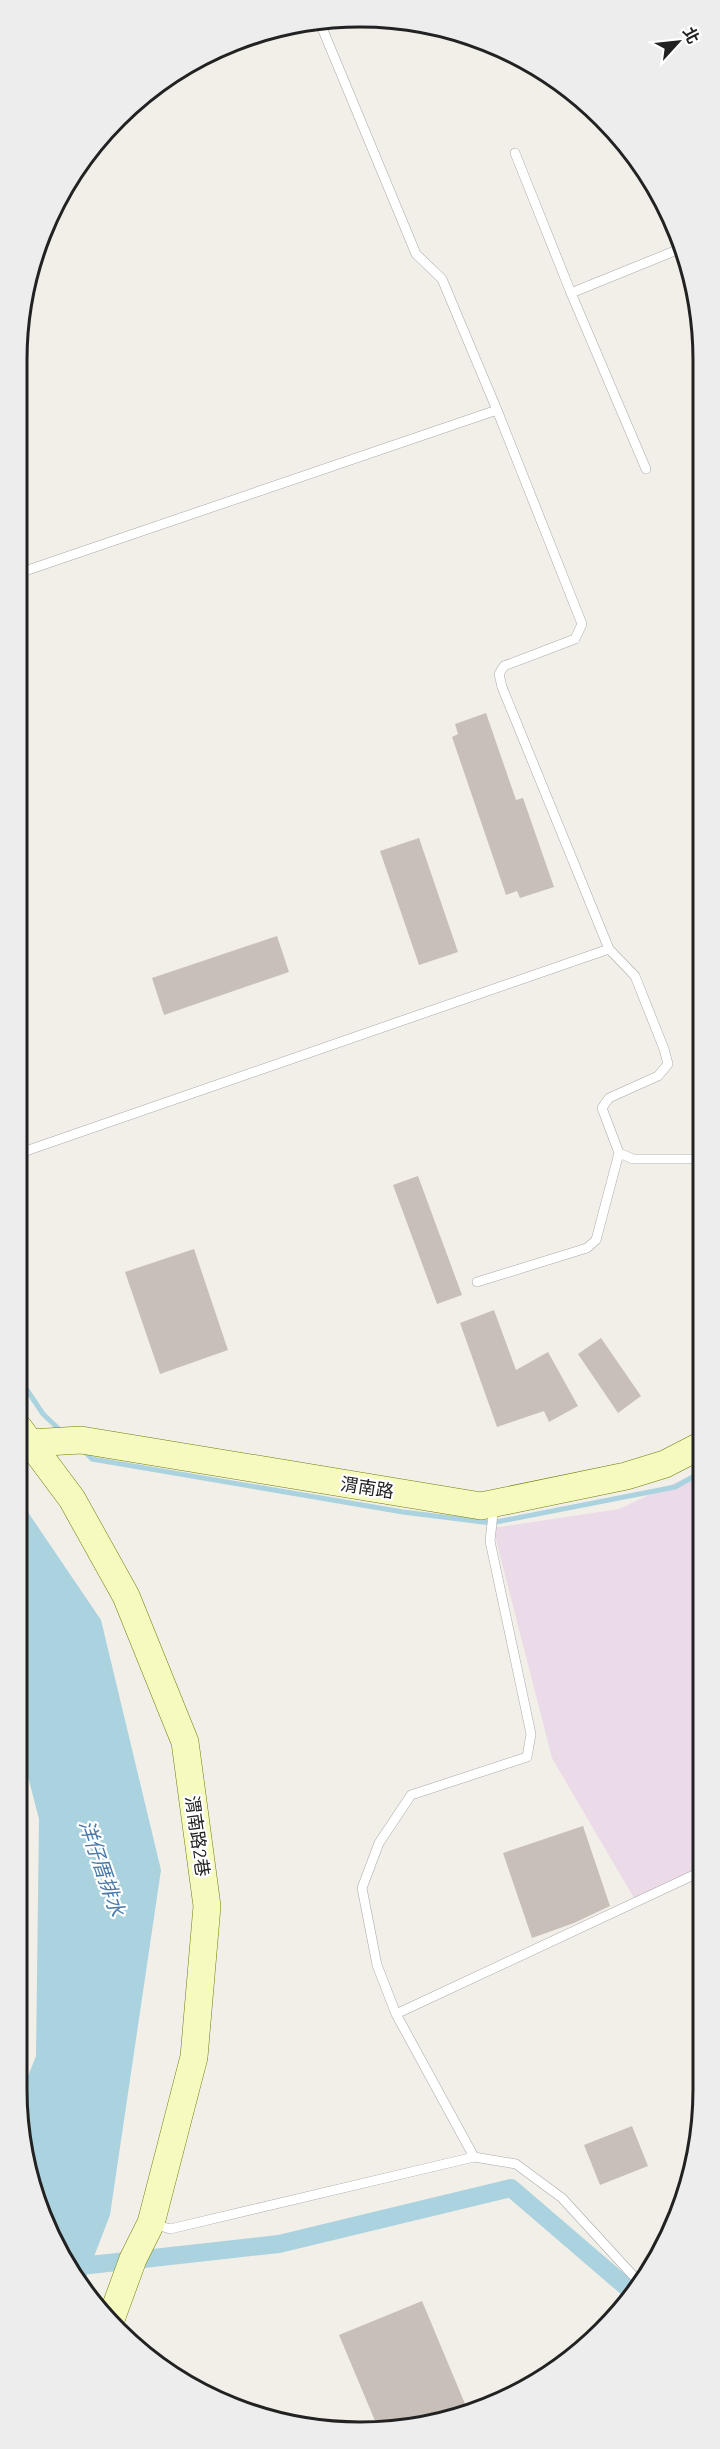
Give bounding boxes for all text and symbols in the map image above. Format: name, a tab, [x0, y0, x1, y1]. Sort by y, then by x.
north arrow	[648, 12, 708, 72]
text: 北	[680, 24, 704, 46]
street label: 渭南路	[339, 1472, 396, 1502]
street label: 渭南路2巷	[181, 1794, 215, 1878]
water label: 洋仔厝排水	[75, 1816, 131, 1920]

